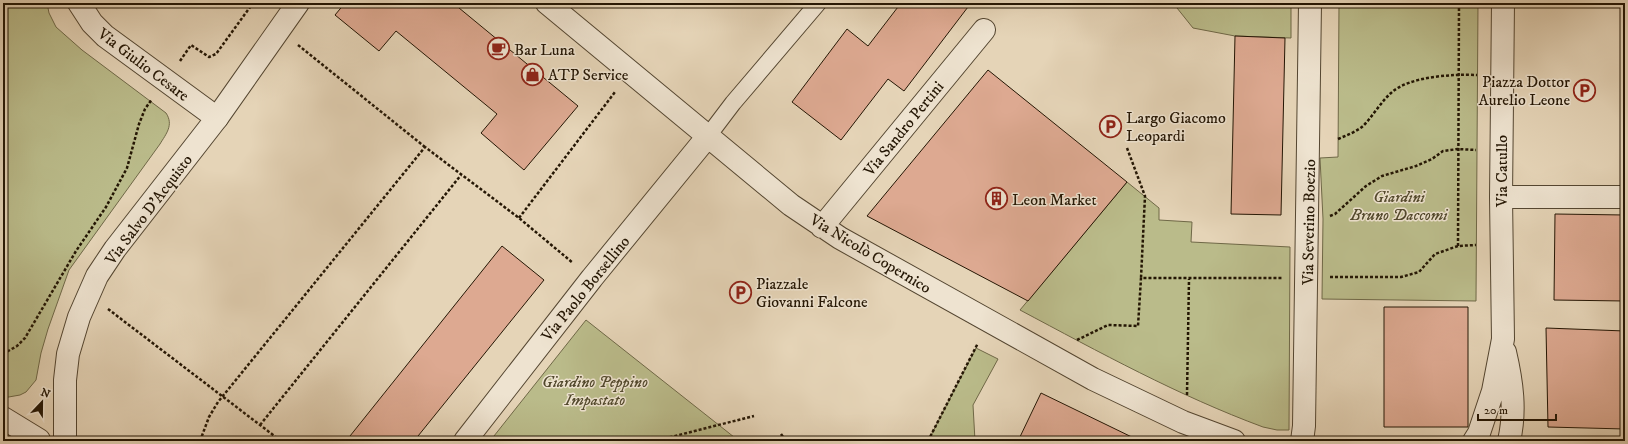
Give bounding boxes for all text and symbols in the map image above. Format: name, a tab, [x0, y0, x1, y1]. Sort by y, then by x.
street label: Via Giulio Cesare	[93, 23, 193, 106]
cafe icon: Bar Luna	[485, 36, 511, 62]
place label: Bar Luna	[514, 40, 575, 60]
shop icon: ATP Service	[519, 61, 545, 87]
place label: ATP Service	[548, 65, 629, 85]
place label: Piazza Dottor Aurelio Leone	[1479, 72, 1570, 110]
street label: Via Sandro Pertini	[859, 77, 948, 181]
parking icon: Piazza Dottor Aurelio Leone	[1572, 77, 1598, 103]
place label: Largo Giacomo Leopardi	[1126, 108, 1226, 146]
parking icon: Largo Giacomo Leopardi	[1097, 113, 1123, 139]
street label: Via Catullo	[1492, 135, 1512, 208]
street label: Via Salvo D'Acquisto	[100, 150, 197, 270]
street label: Via Severino Boezio	[1298, 159, 1320, 286]
building icon: Leon Market	[984, 186, 1010, 212]
park label: Giardini Bruno Daccomi	[1349, 187, 1448, 225]
place label: Leon Market	[1012, 190, 1097, 210]
street label: Via Nicolò Copernico	[805, 209, 935, 298]
street label: Via Paolo Borsellino	[537, 232, 635, 346]
place label: Piazzale Giovanni Falcone	[756, 274, 868, 312]
parking icon: Piazzale Giovanni Falcone	[728, 279, 754, 305]
park label: Giardino Peppino Impastato	[542, 372, 648, 410]
north arrow	[22, 382, 62, 422]
text: N	[39, 385, 52, 402]
scale bar	[1478, 396, 1556, 422]
text: 20 m	[1484, 403, 1508, 418]

